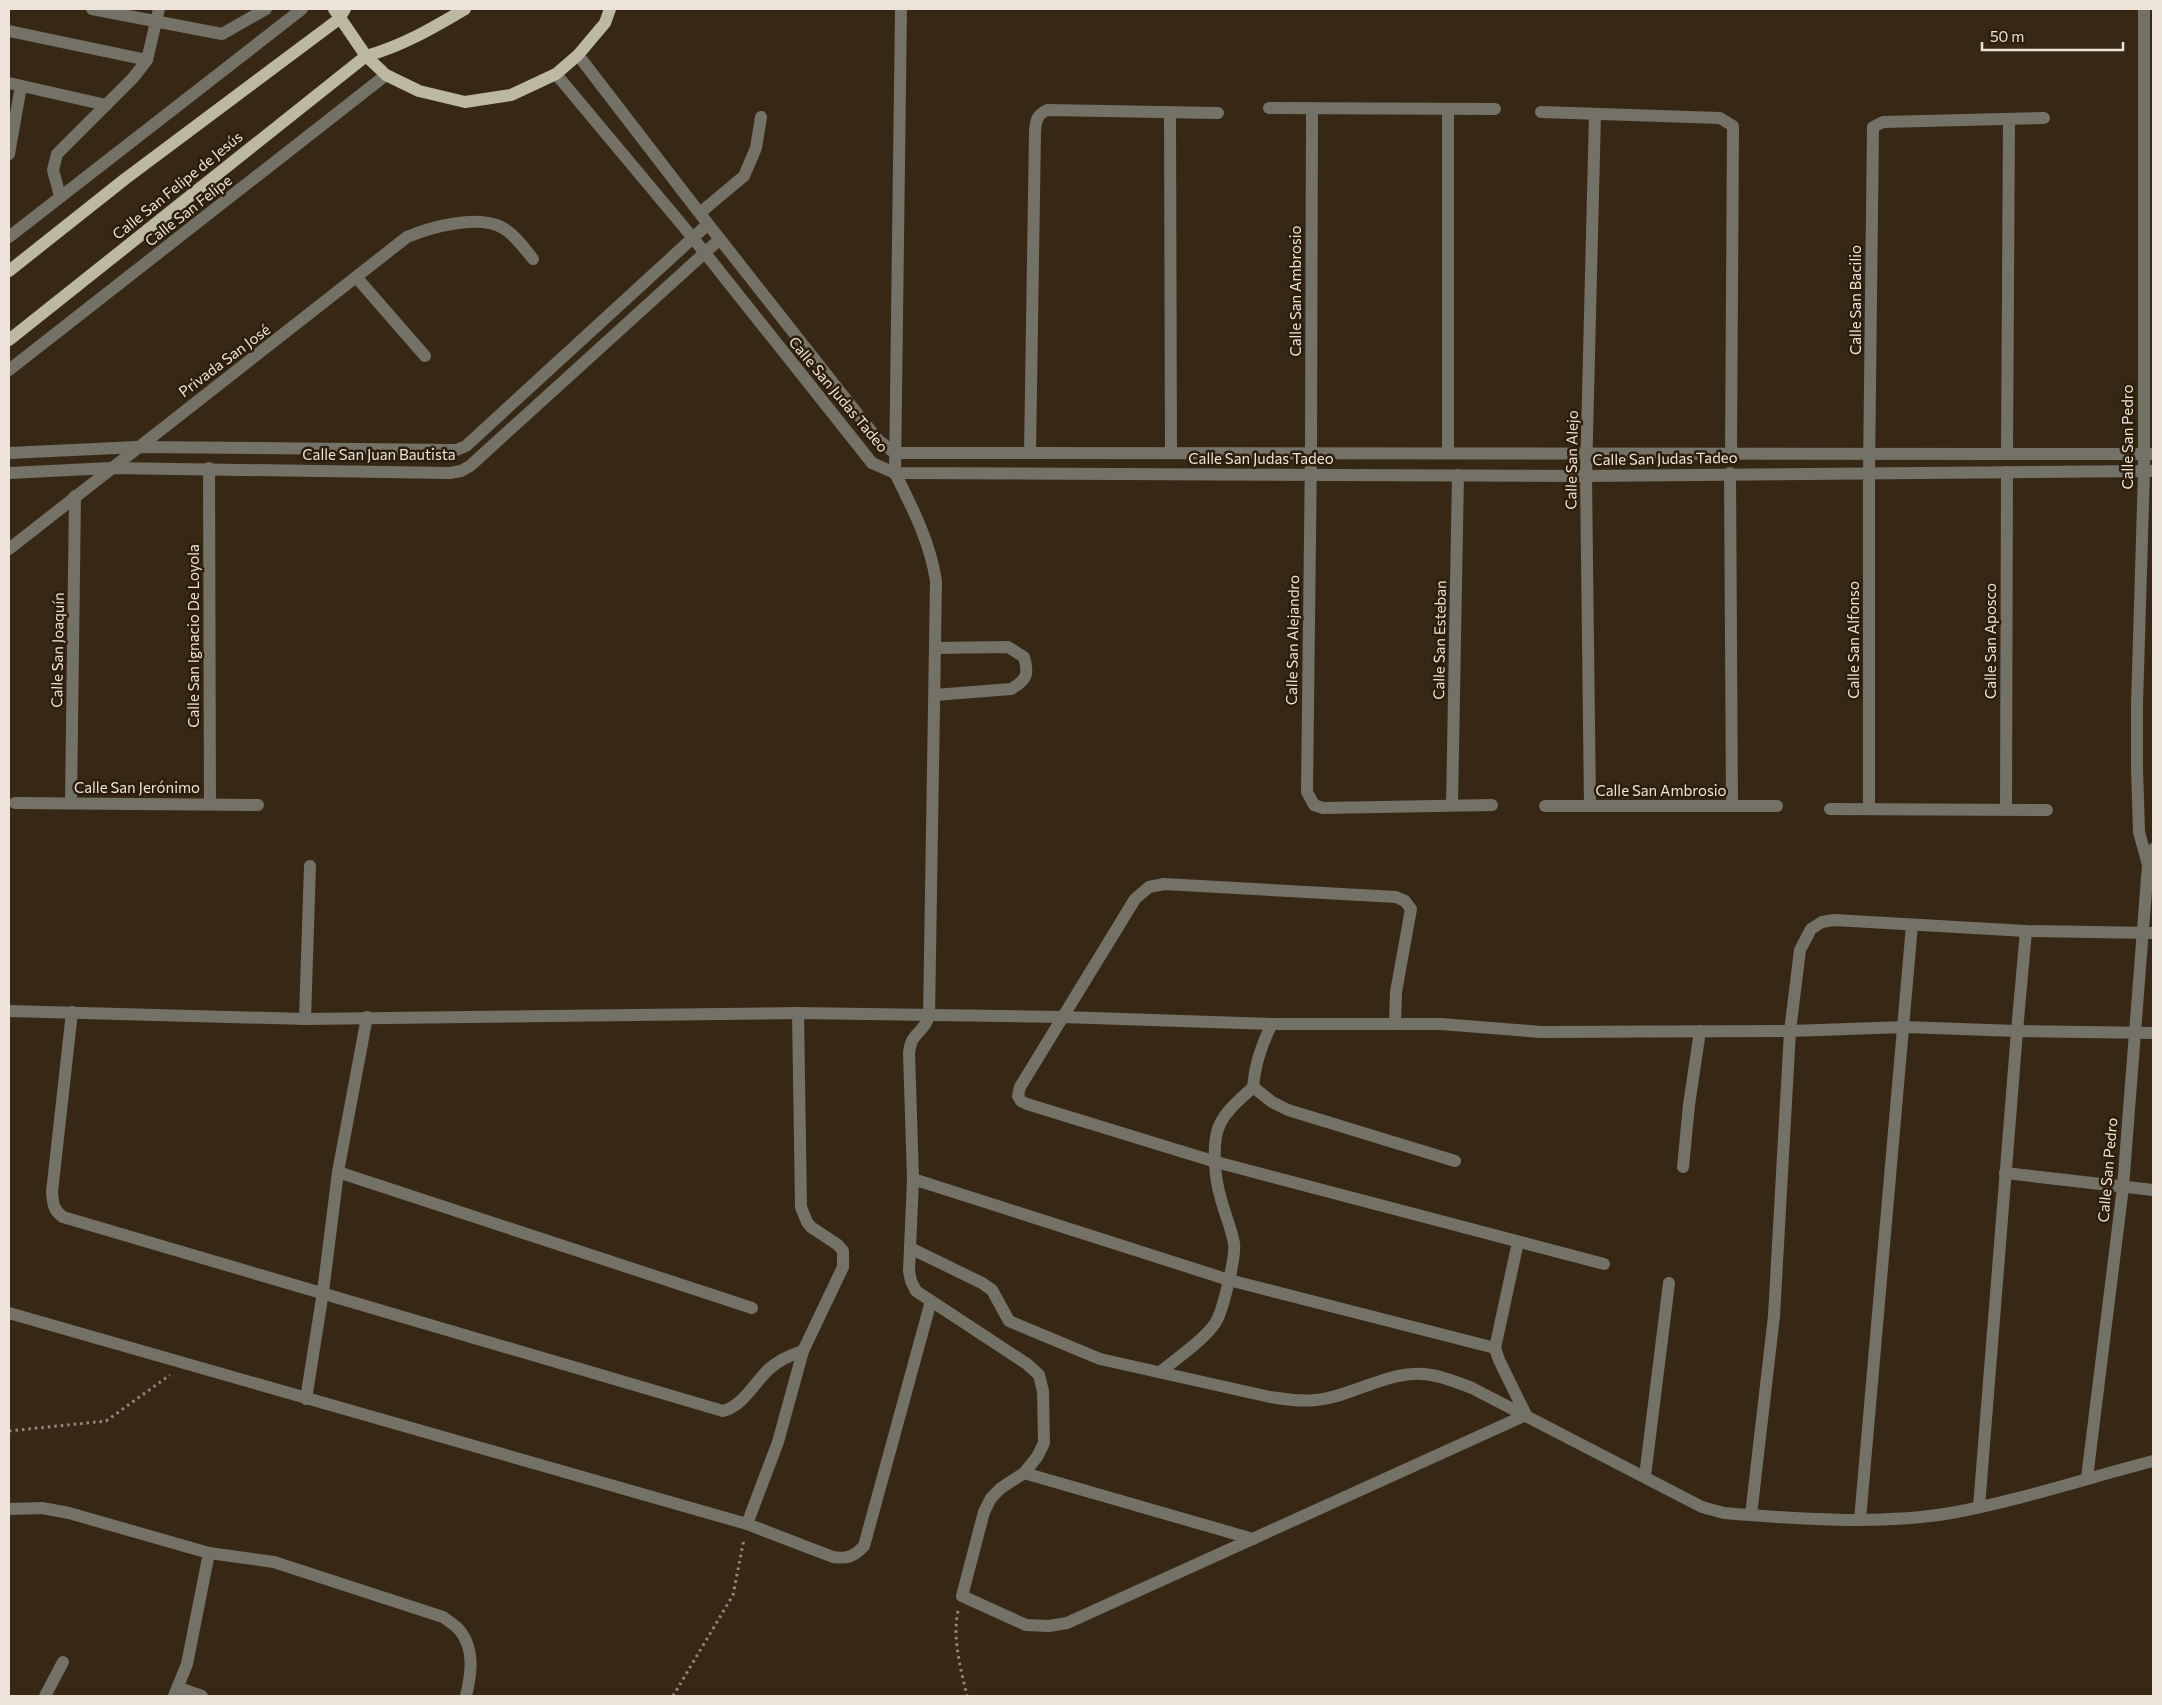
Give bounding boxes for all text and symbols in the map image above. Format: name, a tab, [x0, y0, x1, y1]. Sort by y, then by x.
scale bar	[1982, 20, 2123, 52]
text: 50 m	[1990, 27, 2024, 45]
street label: Calle San Felipe de Jesús	[108, 127, 246, 243]
street label: Calle San Felipe	[141, 171, 235, 249]
street label: Calle San Ambrosio	[1286, 225, 1304, 357]
street label: Calle San Bacilio	[1846, 245, 1864, 355]
street label: Privada San José	[175, 320, 273, 400]
street label: Calle San Judas Tadeo	[785, 333, 893, 455]
street label: Calle San Pedro	[2118, 384, 2136, 490]
street label: Calle San Alejo	[1561, 410, 1581, 510]
street label: Calle San Juan Bautista	[302, 445, 456, 463]
street label: Calle San Judas Tadeo	[1592, 448, 1738, 468]
street label: Calle San Judas Tadeo	[1188, 449, 1334, 467]
street label: Calle San Ignacio De Loyola	[184, 544, 202, 728]
street label: Calle San Alejandro	[1282, 575, 1302, 705]
street label: Calle San Esteban	[1429, 580, 1449, 700]
street label: Calle San Alfonso	[1844, 581, 1862, 699]
street label: Calle San Aposco	[1981, 583, 1999, 699]
street label: Calle San Joaquín	[47, 592, 67, 708]
street label: Calle San Jerónimo	[74, 778, 200, 796]
street label: Calle San Ambrosio	[1595, 781, 1727, 799]
street label: Calle San Pedro	[2093, 1117, 2121, 1223]

